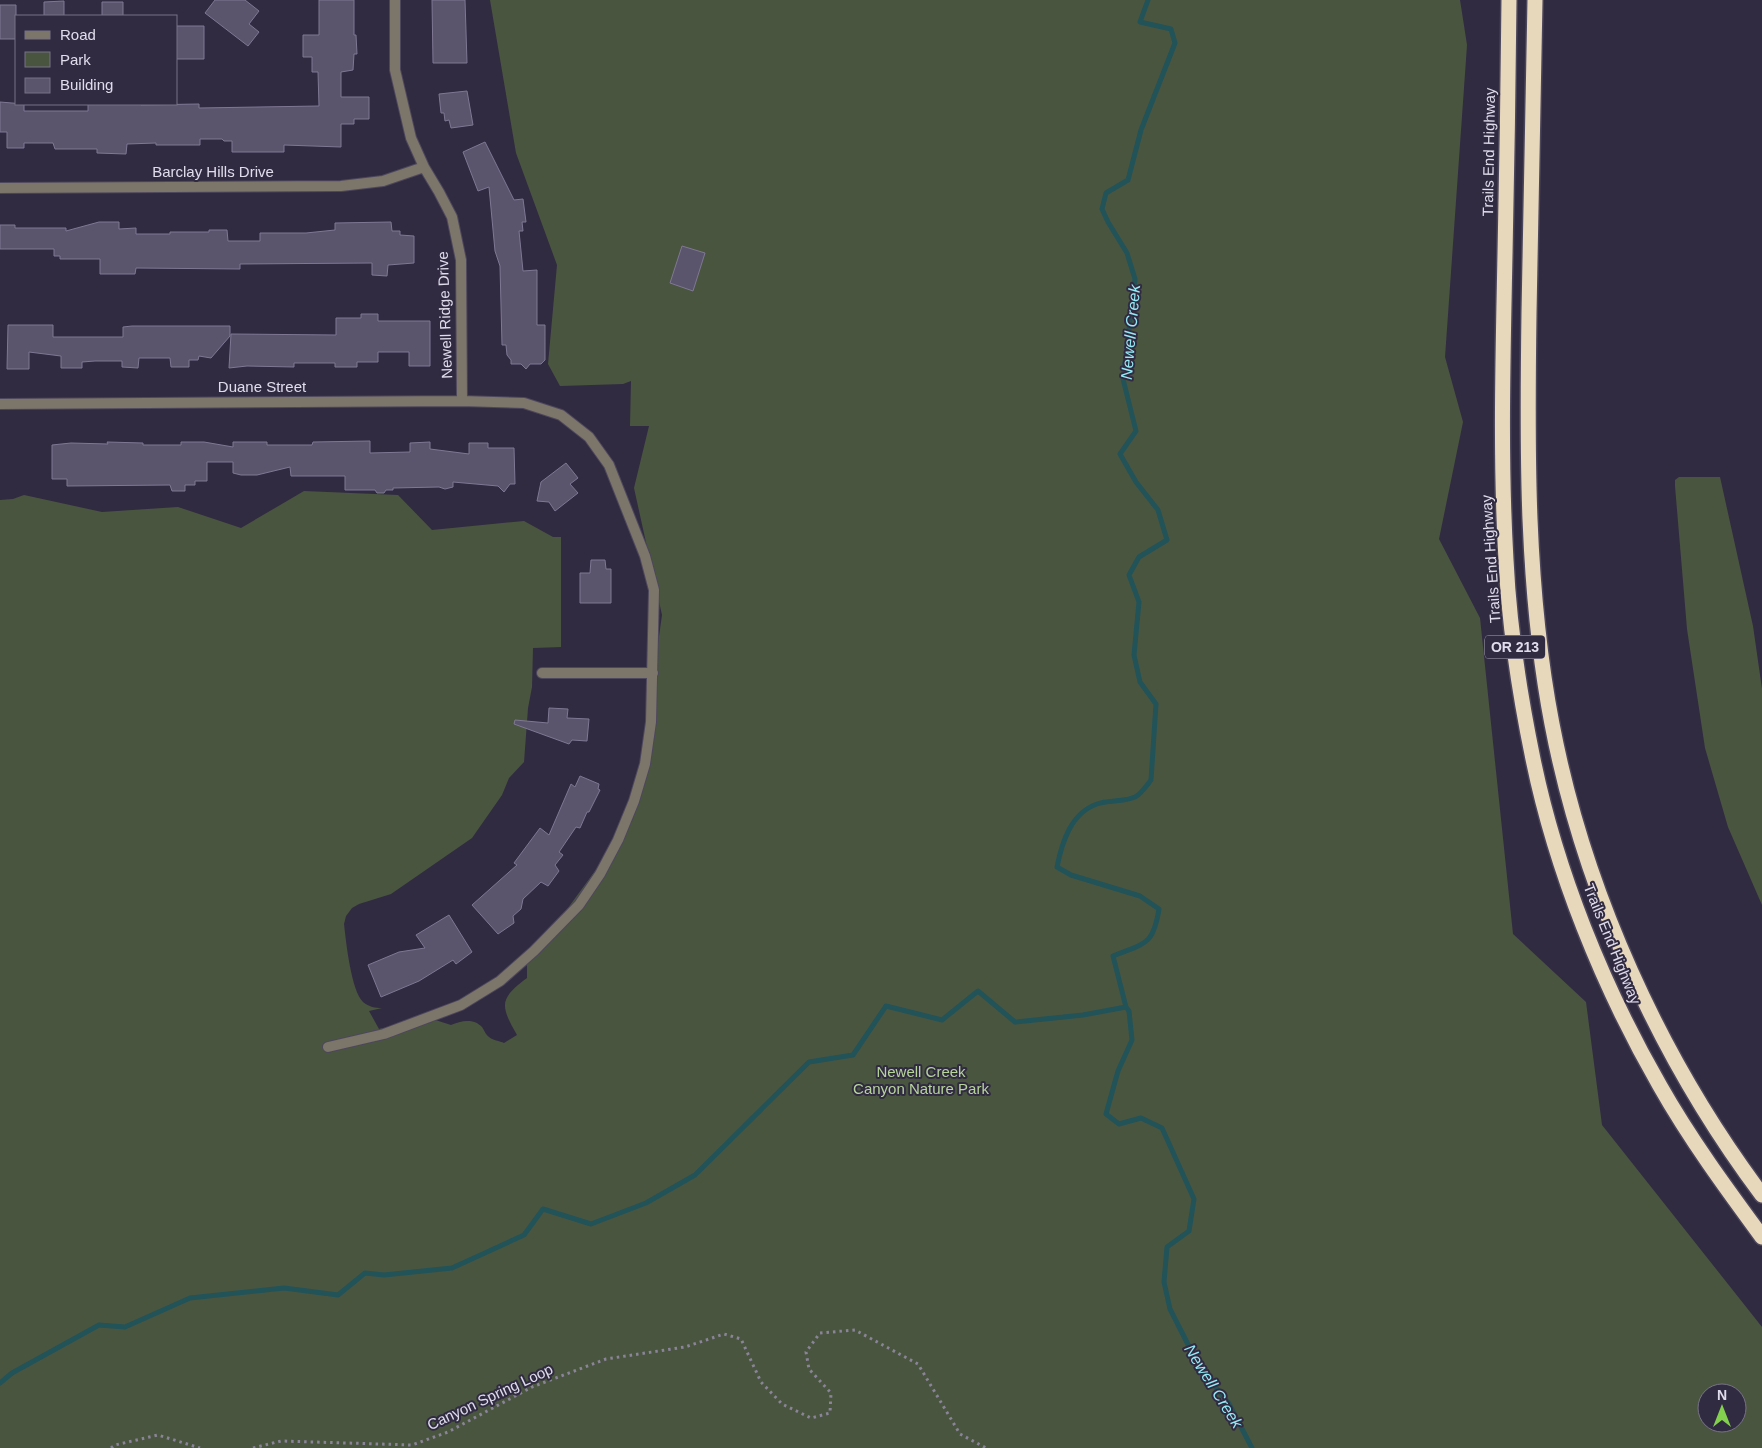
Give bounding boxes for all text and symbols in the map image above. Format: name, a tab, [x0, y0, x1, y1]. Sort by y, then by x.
legend	[15, 15, 178, 105]
text: Road	[60, 26, 96, 43]
text: Park	[60, 51, 91, 68]
text: Building	[60, 76, 113, 93]
street label: Trails End Highway	[1479, 87, 1498, 216]
street label: Barclay Hills Drive	[152, 163, 274, 180]
street label: Newell Ridge Drive	[434, 251, 455, 379]
water label: Newell Creek	[1118, 283, 1143, 380]
street label: Duane Street	[218, 378, 307, 395]
street label: Trails End Highway	[1478, 494, 1503, 624]
road number: OR 213	[1485, 636, 1545, 659]
street label: Trails End Highway	[1580, 881, 1645, 1007]
park label: Newell Creek Canyon Nature Park	[853, 1063, 989, 1097]
water label: Newell Creek	[1181, 1341, 1247, 1432]
street label: Canyon Spring Loop	[424, 1360, 555, 1433]
north arrow	[1697, 1383, 1747, 1433]
text: N	[1717, 1387, 1727, 1403]

